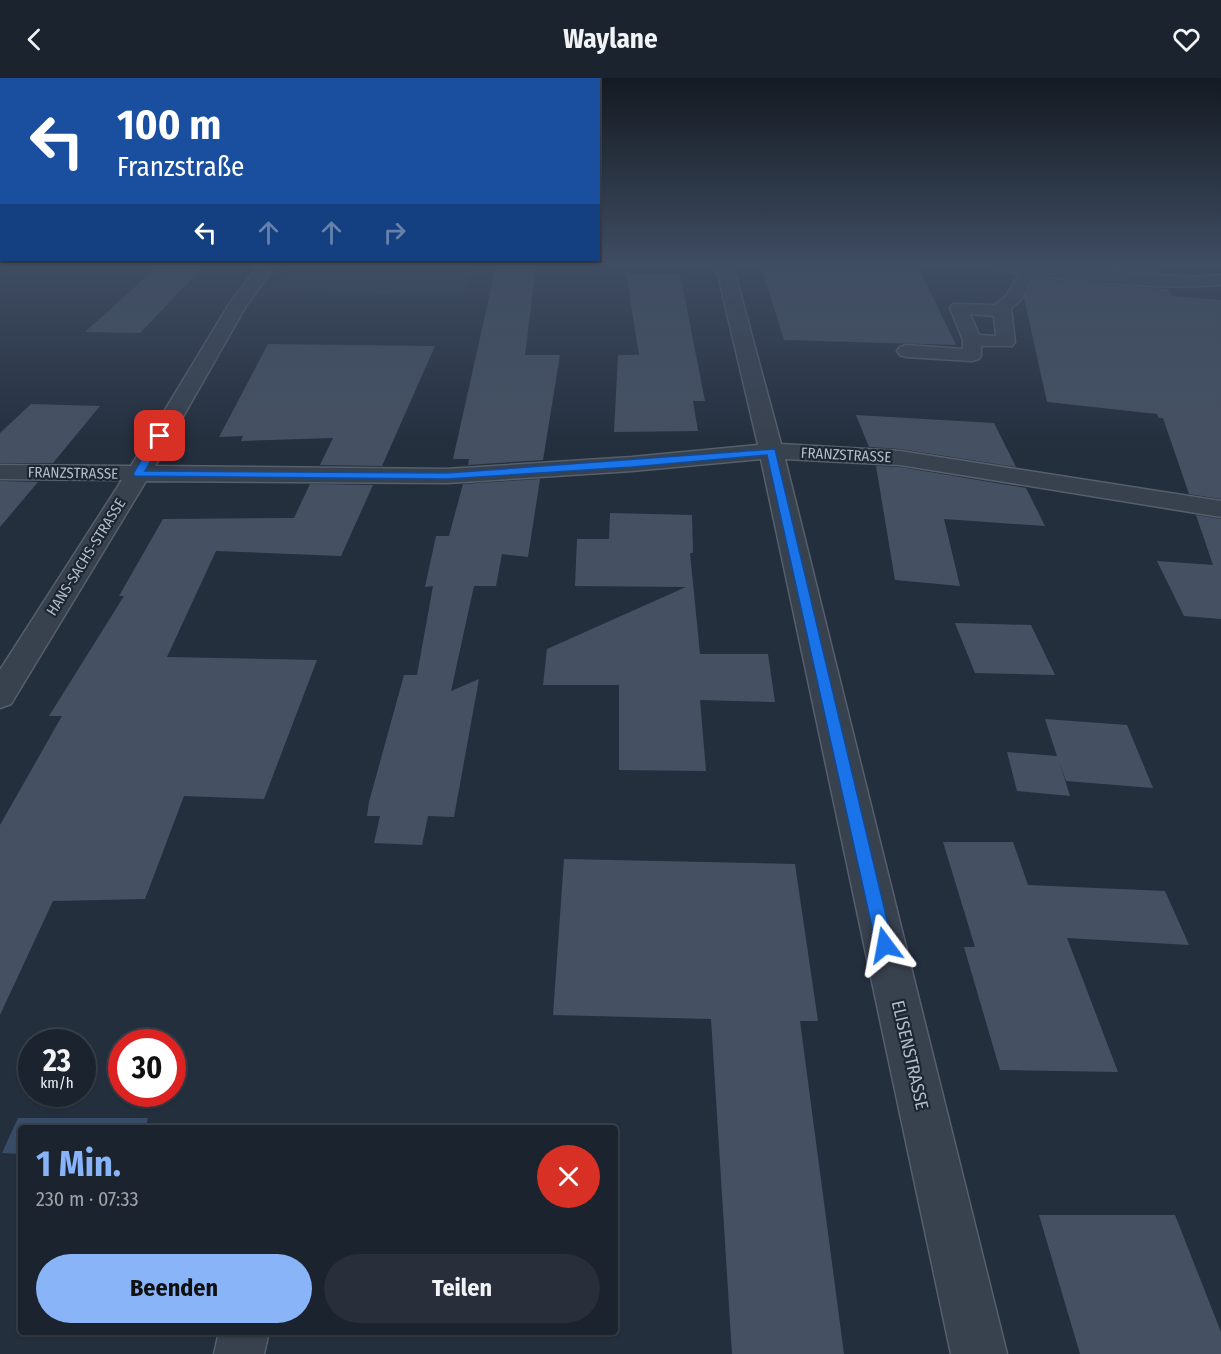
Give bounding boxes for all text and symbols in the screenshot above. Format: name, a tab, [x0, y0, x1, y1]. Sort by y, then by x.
icon: back	[18, 23, 51, 56]
text: Waylane	[563, 23, 658, 55]
icon: heart	[1170, 23, 1203, 56]
text: 100 m	[117, 100, 221, 150]
icon: left	[18, 102, 96, 180]
text: Franzstraße	[117, 151, 244, 183]
icon: left	[189, 216, 222, 249]
icon: ahead	[252, 216, 285, 249]
icon: ahead	[315, 216, 348, 249]
icon: right	[378, 216, 411, 249]
pin	[134, 410, 185, 461]
icon: arrive	[143, 419, 176, 452]
street label: FRANZSTRASSE	[800, 444, 892, 466]
street label: FRANZSTRASSE	[28, 463, 118, 483]
street label: HANS-SACHS-STRASSE	[43, 495, 129, 619]
position arrow	[853, 913, 917, 977]
street label: ELISENSTRASSE	[887, 998, 933, 1112]
speed limit sign: 30	[108, 1029, 186, 1107]
text: 23	[43, 1043, 71, 1079]
text: km/h	[40, 1074, 74, 1092]
text: 1 Min.	[36, 1142, 121, 1186]
button: close	[537, 1145, 600, 1208]
text: 230 m · 07:33	[36, 1187, 139, 1211]
button: Beenden	[36, 1254, 312, 1323]
button: Teilen	[324, 1254, 600, 1323]

